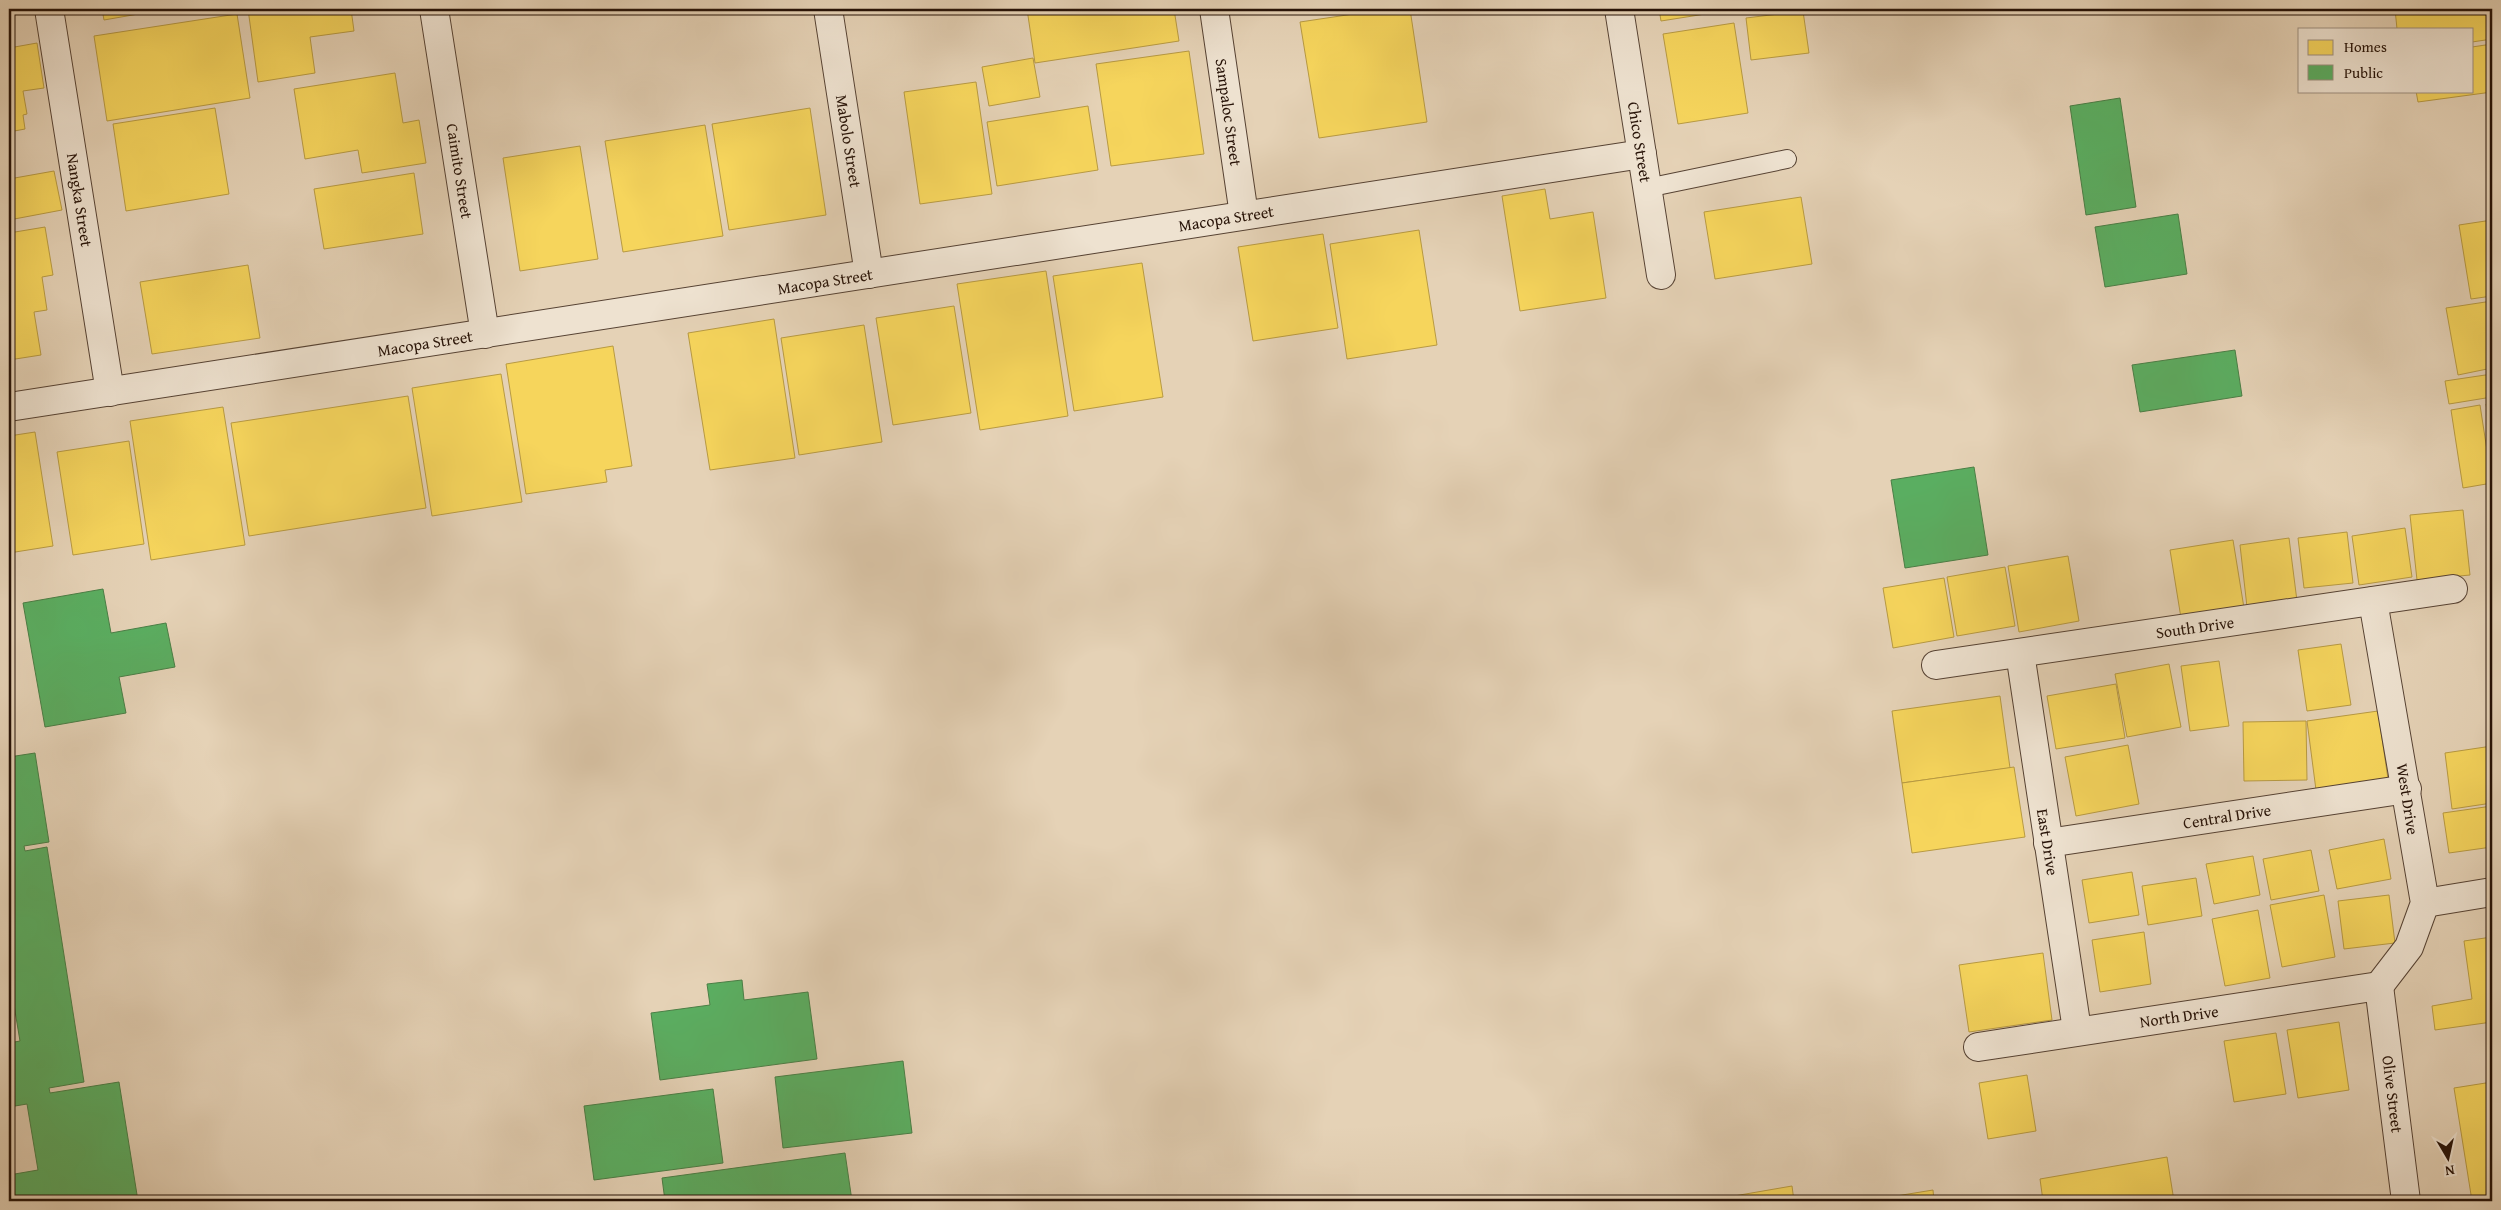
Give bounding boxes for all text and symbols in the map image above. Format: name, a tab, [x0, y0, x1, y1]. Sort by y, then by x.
legend	[2298, 28, 2474, 92]
text: Homes	[2344, 36, 2387, 57]
street label: Sampaloc Street	[1210, 57, 1248, 168]
text: Public	[2344, 62, 2383, 83]
street label: Mabolo Street	[830, 93, 868, 190]
street label: Chico Street	[1622, 100, 1658, 184]
street label: Caimito Street	[441, 122, 479, 221]
street label: Nangka Street	[61, 151, 99, 249]
street label: Macopa Street	[1177, 199, 1276, 237]
street label: Macopa Street	[776, 262, 875, 300]
street label: Macopa Street	[376, 324, 475, 362]
street label: South Drive	[2154, 610, 2236, 644]
street label: West Drive	[2391, 762, 2425, 836]
street label: Central Drive	[2181, 797, 2273, 835]
street label: East Drive	[2031, 807, 2065, 877]
street label: North Drive	[2138, 999, 2220, 1033]
street label: Olive Street	[2376, 1054, 2410, 1134]
north arrow	[2424, 1132, 2474, 1182]
text: N	[2443, 1160, 2456, 1182]

